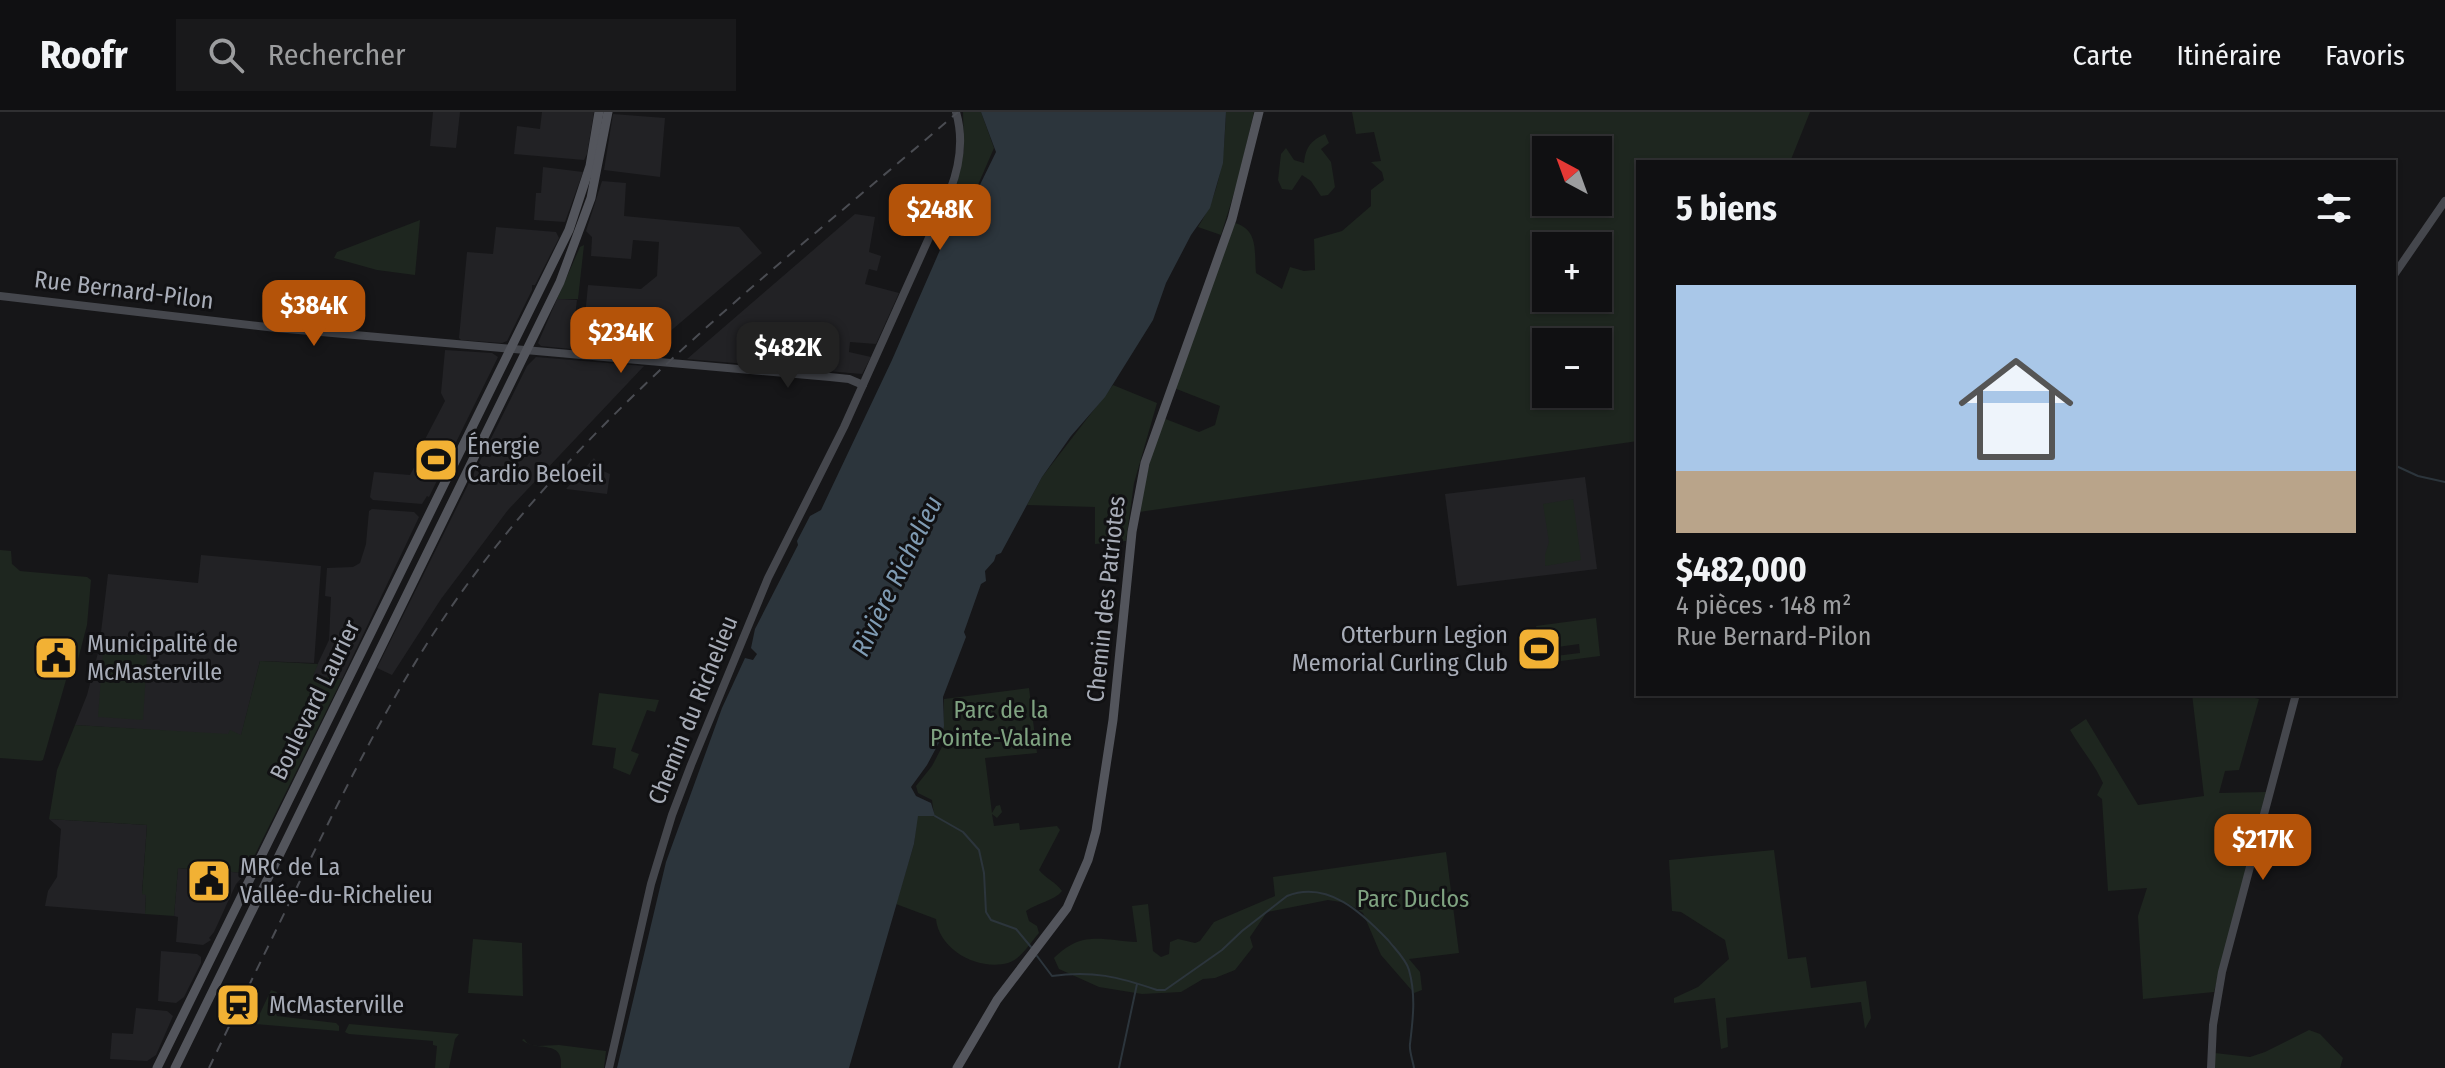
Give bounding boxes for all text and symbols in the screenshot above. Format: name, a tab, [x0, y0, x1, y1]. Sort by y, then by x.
search box	[176, 19, 736, 91]
text: Roofr	[40, 32, 128, 78]
icon: search	[204, 33, 248, 77]
text: Rechercher	[268, 37, 406, 73]
text: Carte	[2073, 39, 2133, 72]
text: Itinéraire	[2177, 39, 2281, 72]
text: Favoris	[2325, 39, 2405, 72]
north arrow	[1532, 136, 1612, 216]
map controls	[1532, 136, 1612, 408]
pin: $248K	[884, 184, 996, 252]
icon: filters	[2312, 186, 2356, 230]
text: 5 biens	[1676, 188, 1777, 229]
text: $248K	[907, 194, 973, 225]
button: +	[1532, 232, 1612, 312]
street label: Rue Bernard-Pilon	[33, 265, 215, 315]
pin: $384K	[258, 280, 370, 348]
text: $384K	[280, 290, 348, 321]
pin: $234K	[565, 307, 677, 375]
text: $234K	[588, 317, 654, 348]
pin: $482K	[732, 322, 844, 390]
button: −	[1532, 328, 1612, 408]
text: $482K	[754, 332, 822, 363]
icon: home	[1944, 337, 2088, 481]
place label: Énergie Cardio Beloeil	[467, 431, 604, 488]
sports icon: Énergie Cardio Beloeil	[412, 436, 460, 484]
water label: Rivière Richelieu	[845, 491, 949, 661]
street label: Chemin des Patriotes	[1081, 494, 1131, 704]
text: $482,000	[1676, 549, 1807, 590]
text: 4 pièces · 148 m²	[1676, 590, 1851, 621]
street label: Chemin du Richelieu	[642, 612, 744, 808]
street label: Boulevard Laurier	[264, 615, 366, 784]
place label: Otterburn Legion Memorial Curling Club	[1292, 621, 1508, 677]
text: Rue Bernard-Pilon	[1676, 621, 1871, 652]
sports icon: Otterburn Legion Memorial Curling Club	[1515, 625, 1563, 673]
place label: Municipalité de McMasterville	[87, 630, 238, 686]
public building icon: Municipalité de McMasterville	[32, 634, 80, 682]
park label: Parc de la Pointe-Valaine	[930, 696, 1072, 752]
pin: $217K	[2207, 814, 2319, 882]
text: $217K	[2232, 824, 2294, 855]
place label: MRC de La Vallée-du-Richelieu	[240, 853, 433, 909]
public building icon: MRC de La Vallée-du-Richelieu	[185, 857, 233, 905]
park label: Parc Duclos	[1357, 885, 1469, 913]
station icon: McMasterville	[214, 981, 262, 1029]
place label: McMasterville	[269, 991, 404, 1019]

